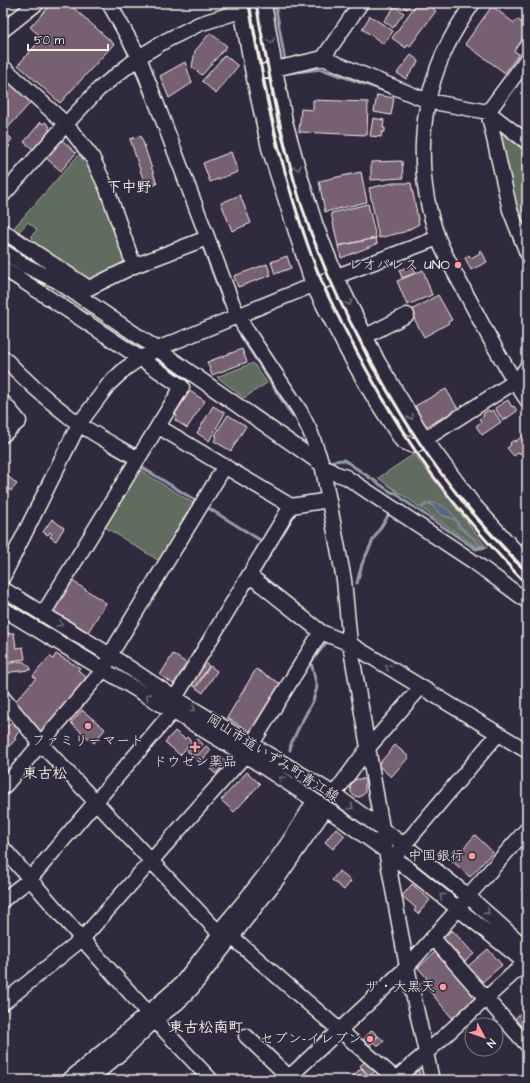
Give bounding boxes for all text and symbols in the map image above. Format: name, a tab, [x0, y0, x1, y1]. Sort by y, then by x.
scale bar	[28, 26, 108, 52]
text: 50 m	[34, 32, 65, 49]
one-way arrow	[266, 38, 274, 45]
one-way arrow	[293, 165, 302, 172]
district label: 下中野	[106, 177, 152, 198]
place label: レオパレス UNO	[348, 255, 450, 275]
marker: レオパレス UNO	[453, 260, 463, 270]
one-way arrow	[344, 298, 352, 306]
one-way arrow	[407, 413, 414, 420]
one-way arrow	[56, 620, 63, 627]
one-way arrow	[385, 664, 392, 671]
one-way arrow	[145, 693, 152, 700]
one-way arrow	[189, 704, 196, 712]
street label: 岡山市道いずみ町青江線	[203, 709, 343, 807]
marker: ファミリーマート	[83, 721, 93, 731]
place label: ファミリーマート	[32, 731, 144, 751]
marker: ドウゼン薬品	[190, 742, 200, 752]
place label: ドウゼン薬品	[153, 752, 237, 772]
district label: 東古松	[22, 763, 68, 784]
one-way arrow	[279, 777, 286, 784]
one-way arrow	[347, 802, 354, 810]
place label: 中国銀行	[408, 846, 464, 866]
marker: 中国銀行	[467, 851, 477, 861]
one-way arrow	[440, 894, 447, 901]
one-way arrow	[482, 908, 490, 915]
place label: ザ・大黒天	[365, 977, 435, 997]
marker: ザ・大黒天	[438, 982, 448, 992]
district label: 東古松南町	[168, 1017, 244, 1038]
north arrow	[464, 1017, 504, 1057]
place label: セブン-イレブン	[260, 1029, 362, 1049]
marker: セブン-イレブン	[365, 1034, 375, 1044]
text: N	[483, 1036, 499, 1051]

